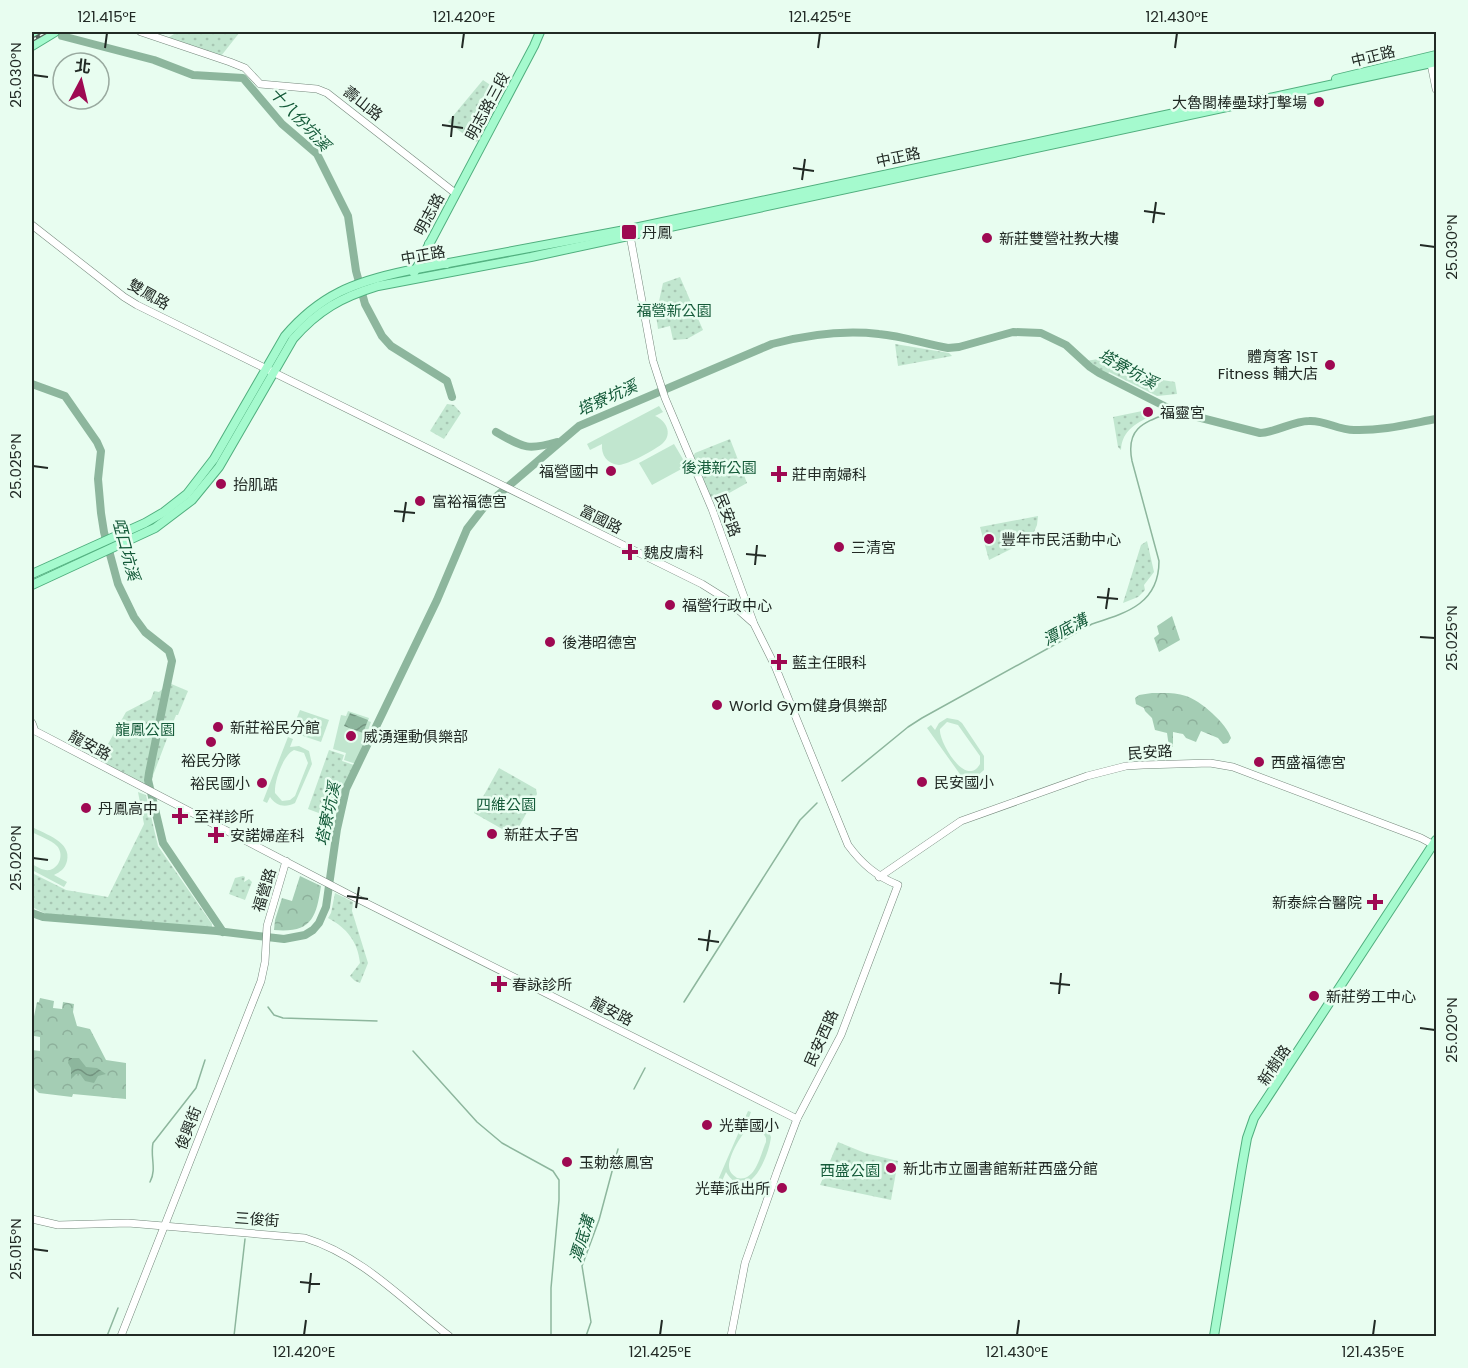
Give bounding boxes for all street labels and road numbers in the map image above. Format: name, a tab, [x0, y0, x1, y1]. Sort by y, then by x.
street label: 中正路	[1349, 40, 1397, 72]
street label: 明志路三段	[460, 68, 514, 144]
street label: 壽山路	[339, 81, 387, 125]
street label: 中正路	[874, 142, 922, 172]
street label: 明志路	[409, 189, 449, 239]
street label: 中正路	[399, 241, 447, 269]
street label: 雙鳳路	[124, 274, 174, 314]
street label: 民安路	[710, 490, 746, 540]
street label: 富國路	[576, 499, 626, 539]
street label: 龍安路	[65, 725, 115, 765]
street label: 民安路	[1127, 740, 1173, 764]
street label: 福營路	[247, 865, 281, 915]
street label: 龍安路	[587, 991, 637, 1031]
street label: 民安西路	[799, 1006, 843, 1070]
street label: 新樹路	[1253, 1040, 1295, 1090]
street label: 俊興街	[170, 1103, 206, 1153]
street label: 三俊街	[234, 1207, 280, 1231]

